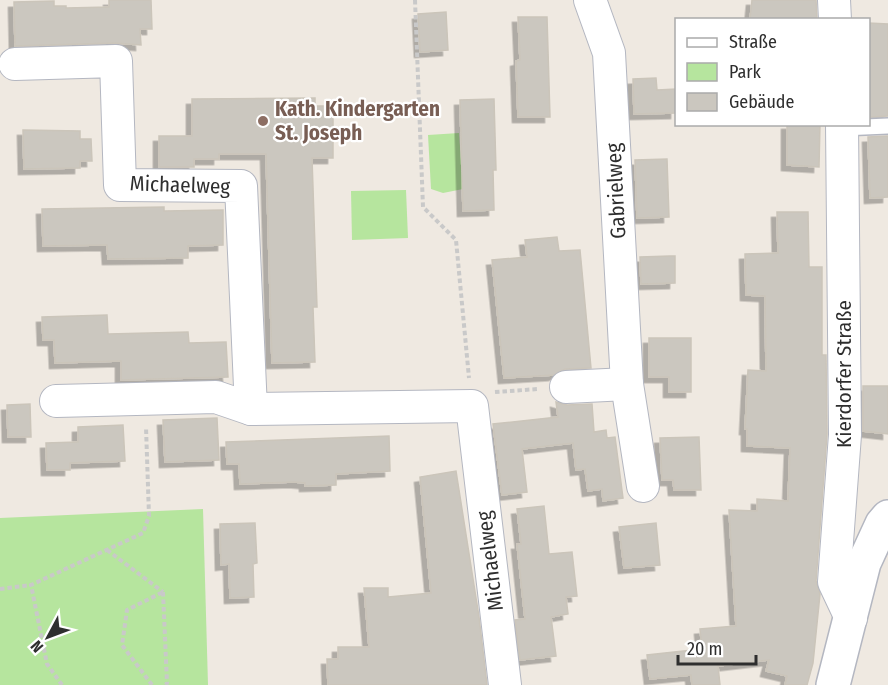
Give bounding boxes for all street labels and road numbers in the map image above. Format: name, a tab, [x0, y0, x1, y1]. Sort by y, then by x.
street label: Gabrielweg	[600, 142, 631, 240]
street label: Michaelweg	[129, 170, 231, 200]
street label: Kierdorfer Straße	[831, 300, 857, 448]
street label: Michaelweg	[471, 509, 509, 612]

